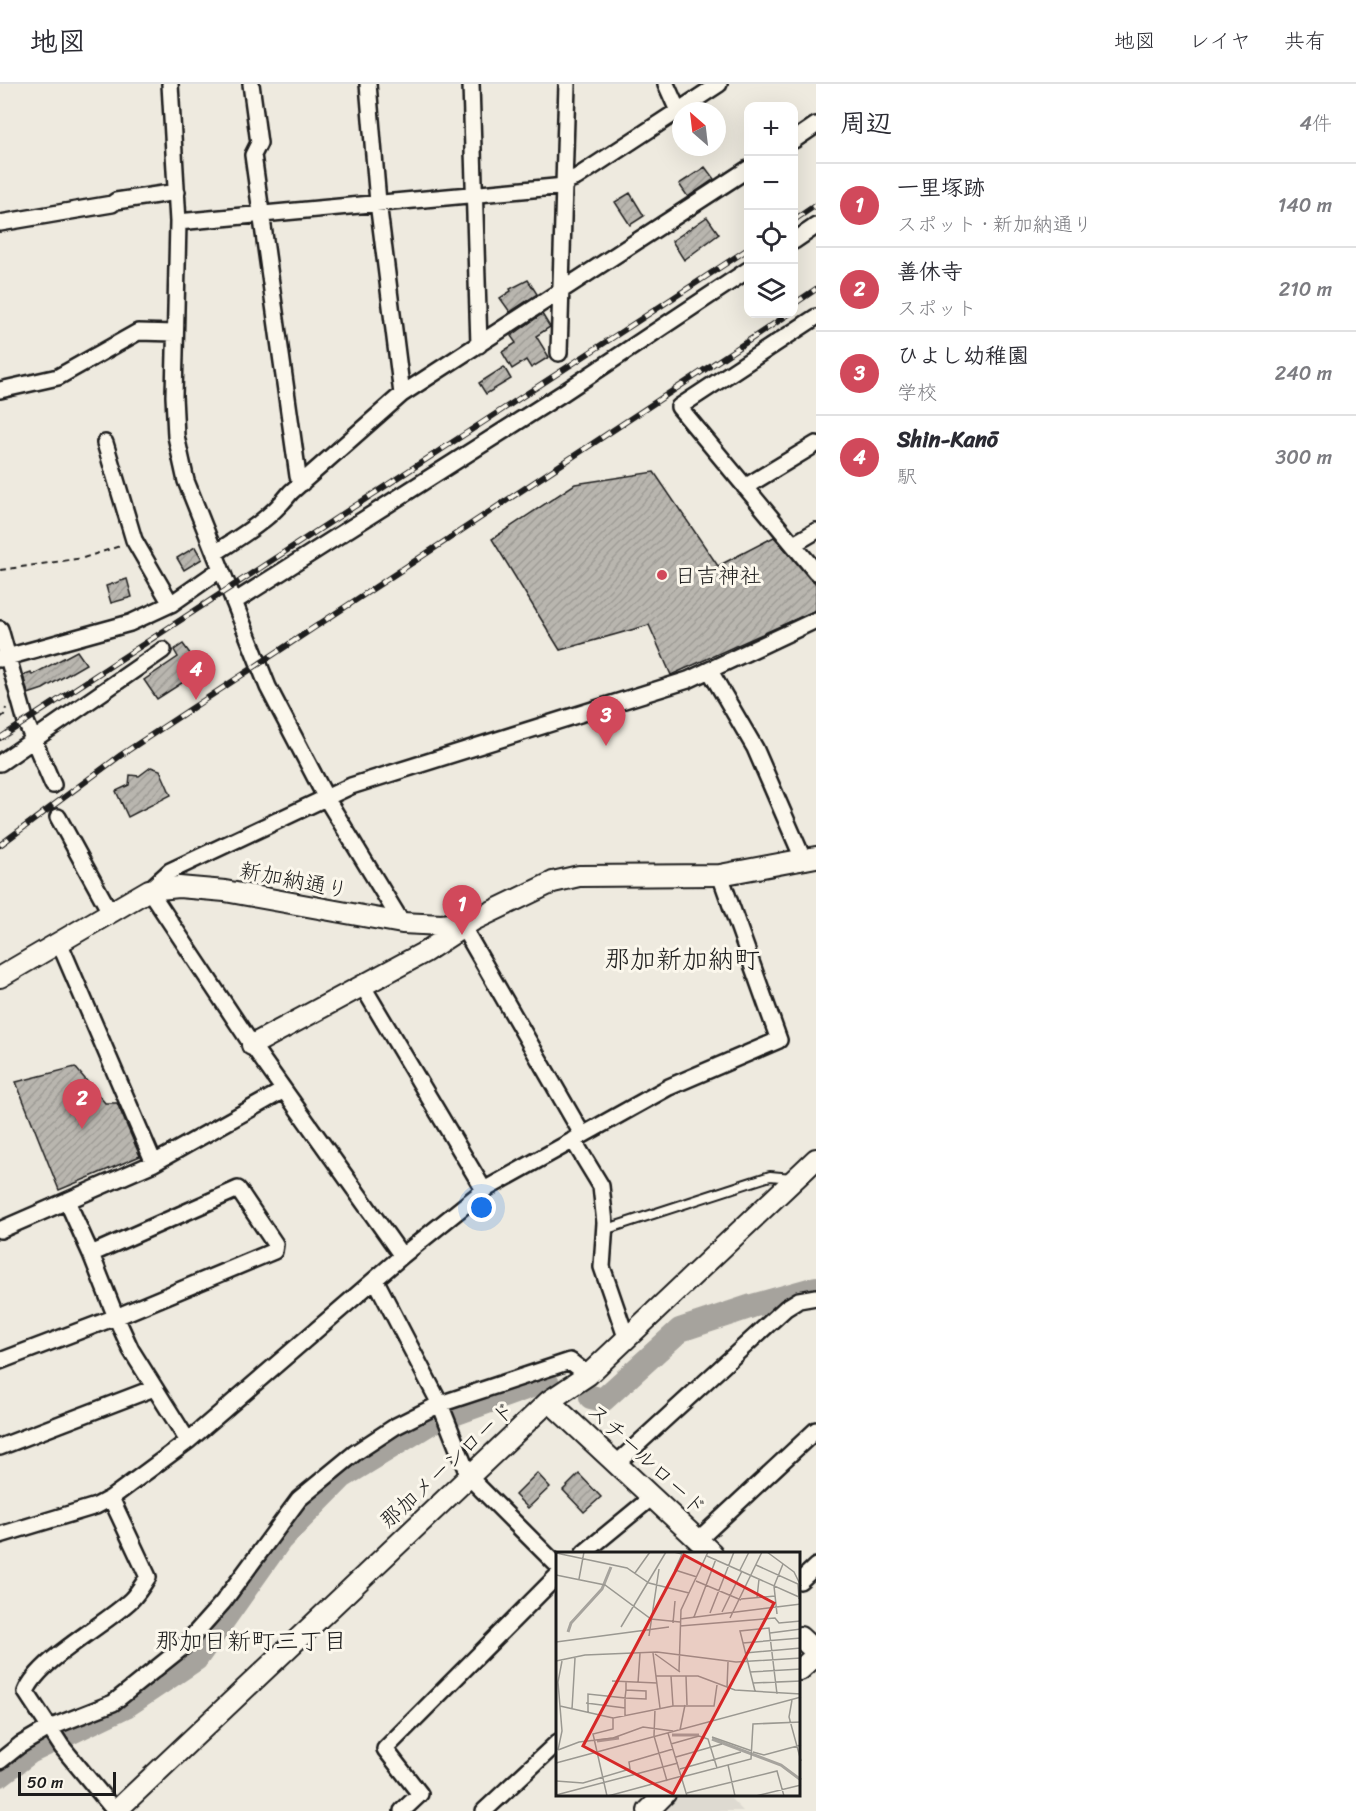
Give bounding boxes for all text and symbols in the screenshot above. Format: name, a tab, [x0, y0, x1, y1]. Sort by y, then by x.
text: 地図	[30, 17, 86, 66]
text: 地図	[1114, 22, 1156, 60]
text: レイヤ	[1189, 22, 1251, 60]
text: 共有	[1284, 22, 1326, 60]
text: 周辺	[840, 100, 892, 146]
north arrow	[672, 102, 726, 156]
map controls	[744, 102, 798, 318]
button: +	[744, 102, 798, 156]
text: 4件	[1300, 106, 1332, 141]
button: −	[744, 156, 798, 210]
text: 一里塚跡	[897, 168, 985, 207]
text: 1	[855, 188, 864, 223]
text: 140 m	[1278, 188, 1332, 223]
text: スポット · 新加納通り	[897, 207, 1093, 242]
button: locate	[744, 210, 798, 264]
text: 善休寺	[897, 252, 963, 291]
button: layers	[744, 264, 798, 318]
text: 2	[854, 272, 865, 307]
text: 210 m	[1279, 272, 1332, 307]
text: スポット	[897, 291, 977, 326]
text: ひよし幼稚園	[897, 336, 1029, 375]
text: 3	[854, 356, 865, 391]
text: 240 m	[1275, 356, 1332, 391]
text: 学校	[897, 375, 937, 410]
text: Shin-Kanō	[897, 420, 998, 459]
text: 4	[853, 440, 866, 475]
text: 300 m	[1275, 440, 1332, 475]
text: 駅	[897, 459, 917, 494]
place label: 日吉神社	[674, 556, 762, 595]
marker: 日吉神社	[655, 568, 669, 582]
pin: 4	[176, 650, 216, 700]
pin: 3	[586, 696, 626, 746]
street label: 新加納通り	[236, 850, 352, 910]
pin: 1	[442, 886, 482, 935]
district label: 那加新加納町	[604, 936, 760, 982]
pin: 2	[62, 1080, 101, 1129]
your location	[467, 1193, 496, 1222]
street label: 那加メーンロード	[370, 1391, 524, 1539]
street label: スチールロード	[578, 1393, 716, 1525]
inset map	[556, 1552, 801, 1796]
district label: 那加日新町三丁目	[155, 1620, 347, 1662]
text: 50 m	[27, 1768, 63, 1797]
scale bar	[18, 1769, 116, 1796]

